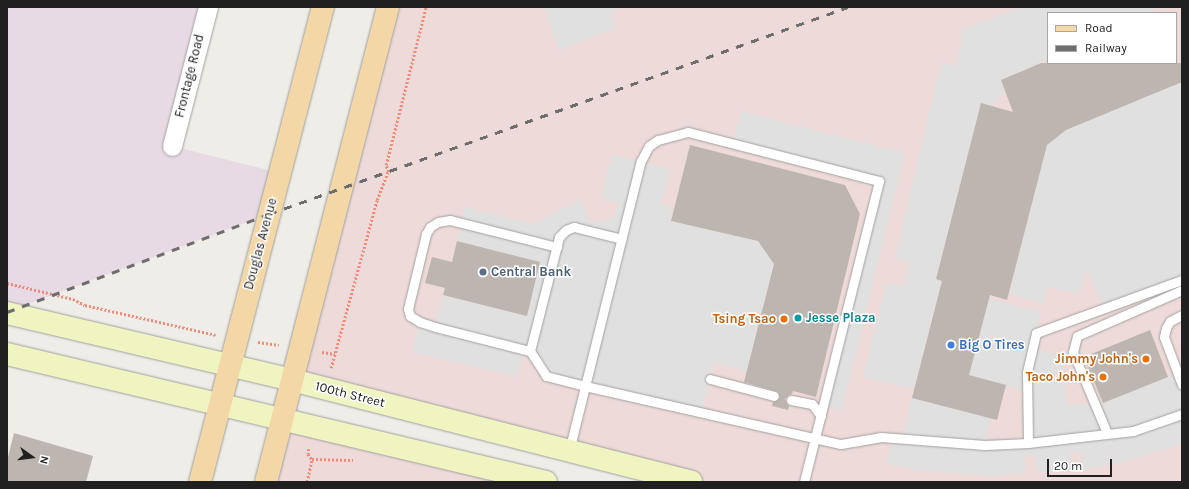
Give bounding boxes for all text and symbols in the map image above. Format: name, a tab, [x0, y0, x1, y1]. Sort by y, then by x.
legend	[1047, 12, 1177, 64]
text: Road	[1085, 21, 1113, 35]
street label: Frontage Road	[172, 33, 208, 119]
text: Railway	[1085, 41, 1127, 55]
street label: Douglas Avenue	[241, 196, 281, 292]
place label: Central Bank	[491, 264, 571, 280]
marker: Central Bank	[478, 267, 488, 277]
place label: Jesse Plaza	[806, 310, 876, 326]
place label: Tsing Tsao	[713, 311, 776, 327]
marker: Jesse Plaza	[793, 313, 803, 323]
marker: Tsing Tsao	[779, 314, 789, 324]
place label: Big O Tires	[959, 337, 1025, 353]
marker: Big O Tires	[946, 340, 956, 350]
place label: Jimmy John's	[1055, 351, 1138, 367]
marker: Jimmy John's	[1141, 354, 1151, 364]
place label: Taco John's	[1026, 369, 1095, 385]
marker: Taco John's	[1098, 372, 1108, 382]
street label: 100th Street	[314, 379, 386, 411]
north arrow	[12, 437, 52, 477]
scale bar	[1049, 451, 1114, 477]
text: N	[37, 455, 51, 465]
text: 20 m	[1054, 459, 1082, 473]

